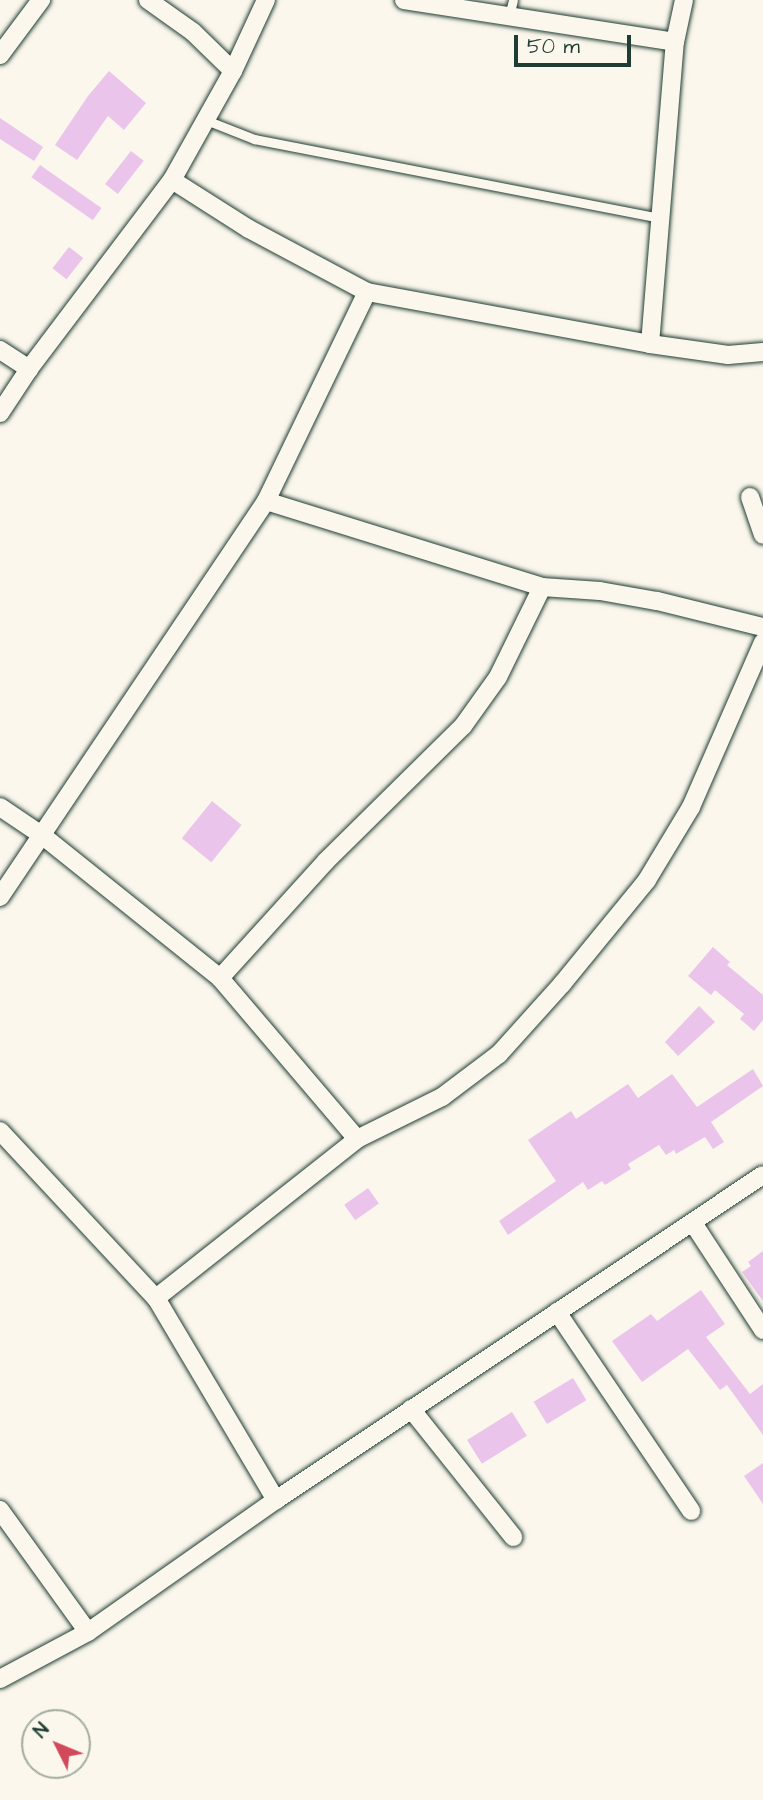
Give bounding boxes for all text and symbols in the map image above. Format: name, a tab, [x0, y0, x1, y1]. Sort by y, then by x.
scale bar	[518, 21, 635, 65]
text: 50 m	[527, 32, 580, 61]
north arrow	[21, 1709, 91, 1779]
text: N	[28, 1717, 56, 1744]

